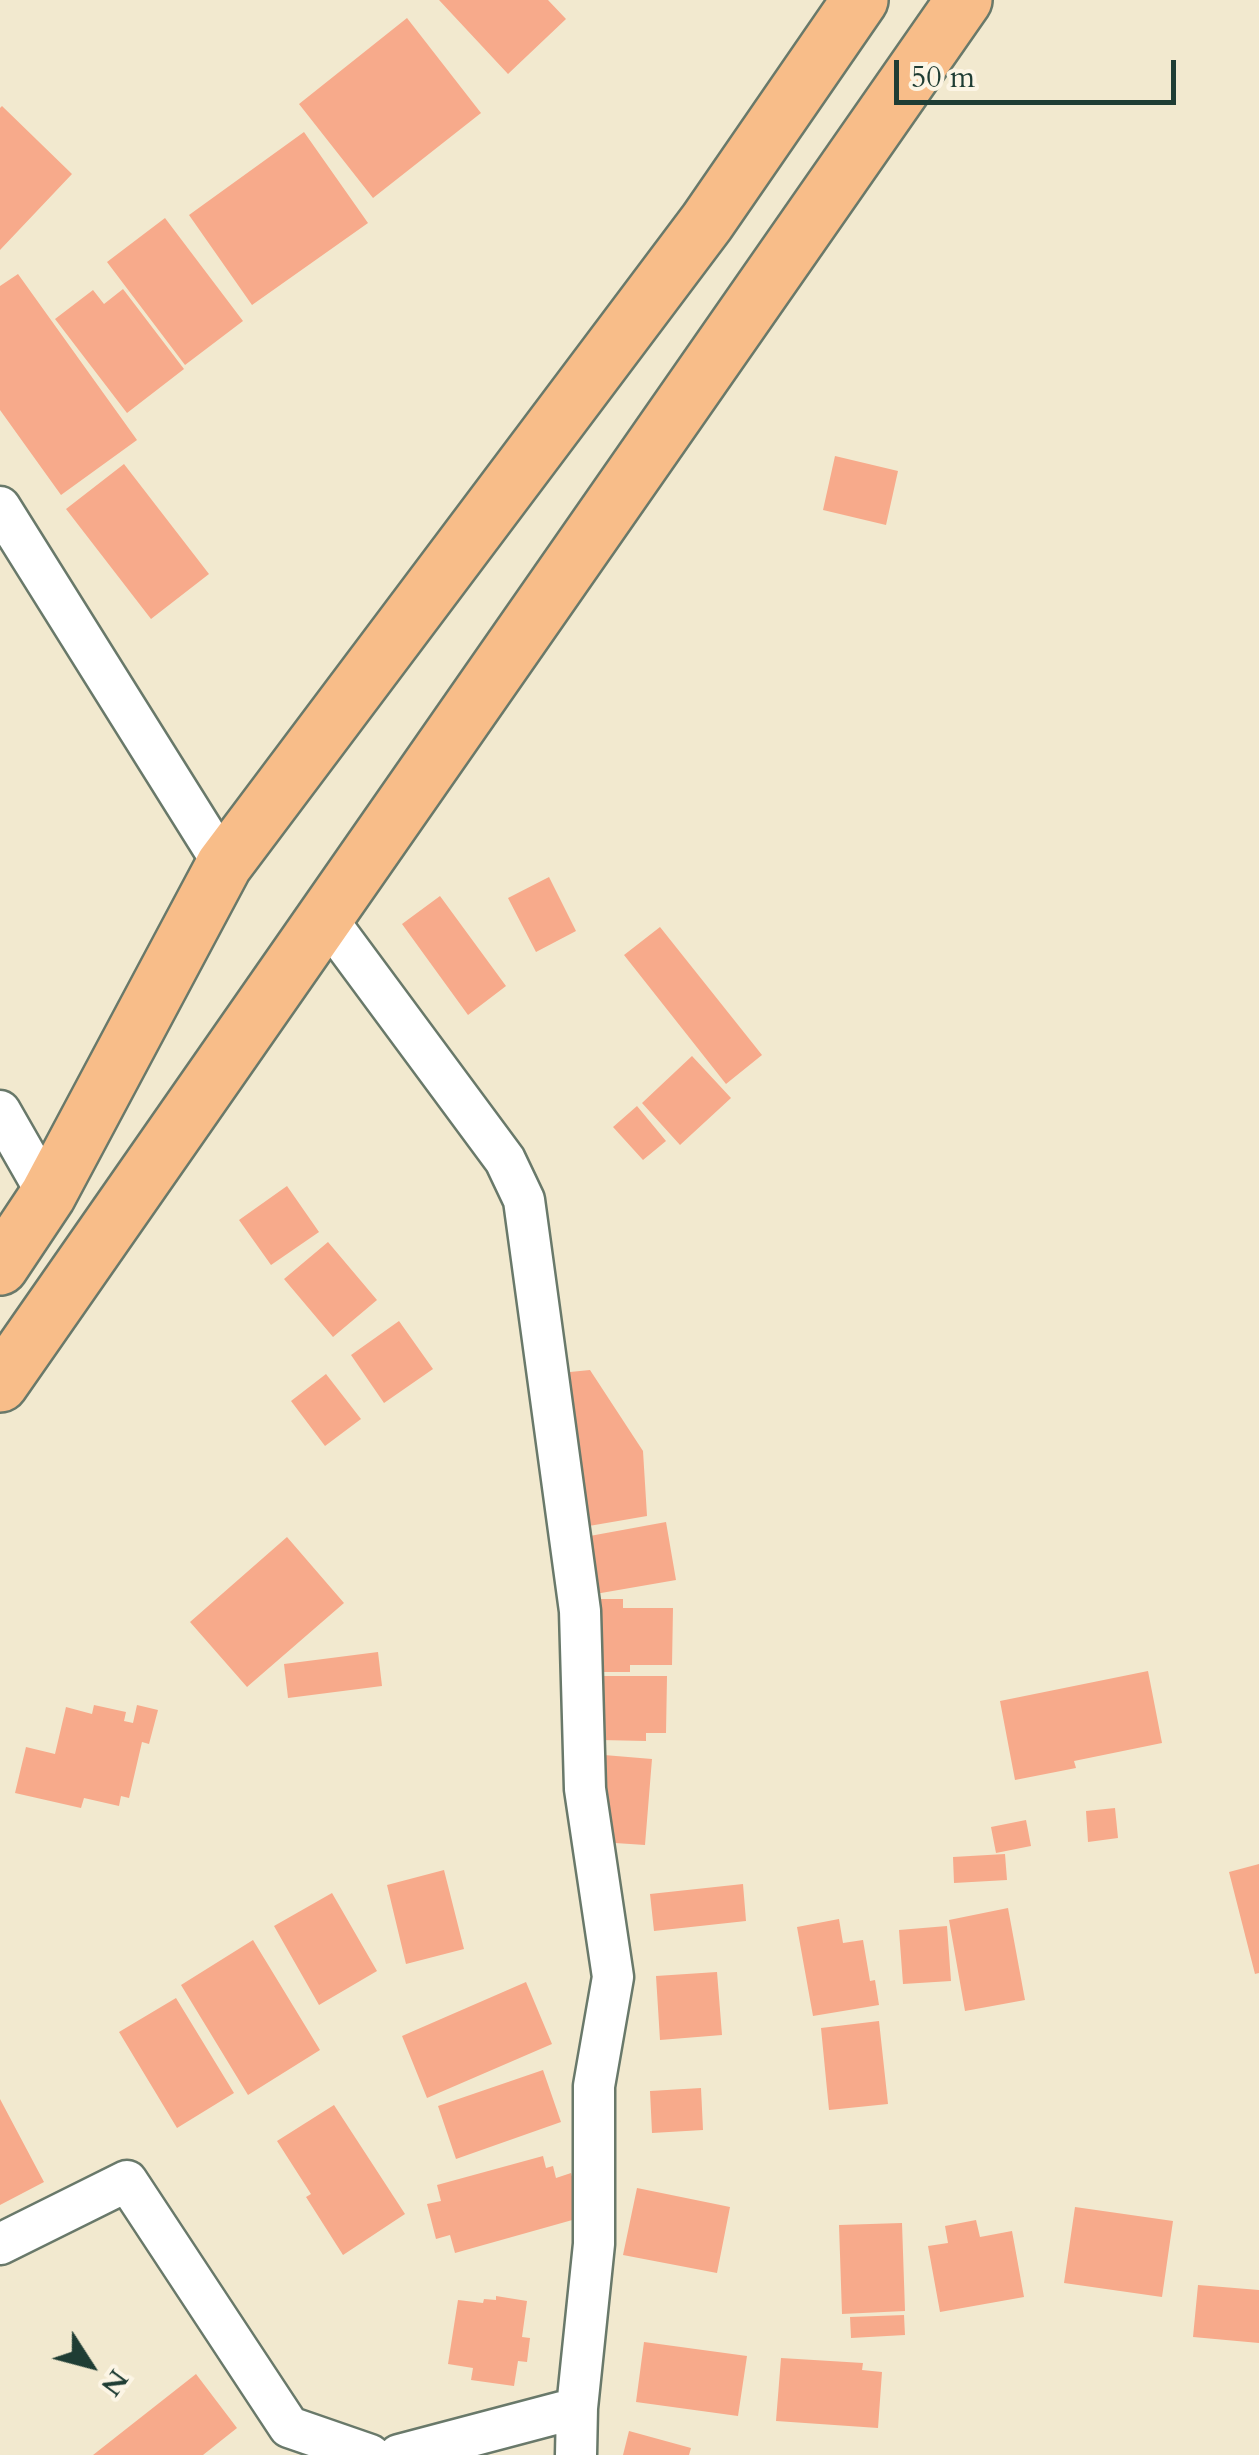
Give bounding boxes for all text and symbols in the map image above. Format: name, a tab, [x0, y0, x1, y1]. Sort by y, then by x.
scale bar	[899, 40, 1182, 102]
text: 50 m	[911, 57, 975, 98]
north arrow	[40, 2315, 140, 2415]
text: N	[92, 2362, 137, 2404]

